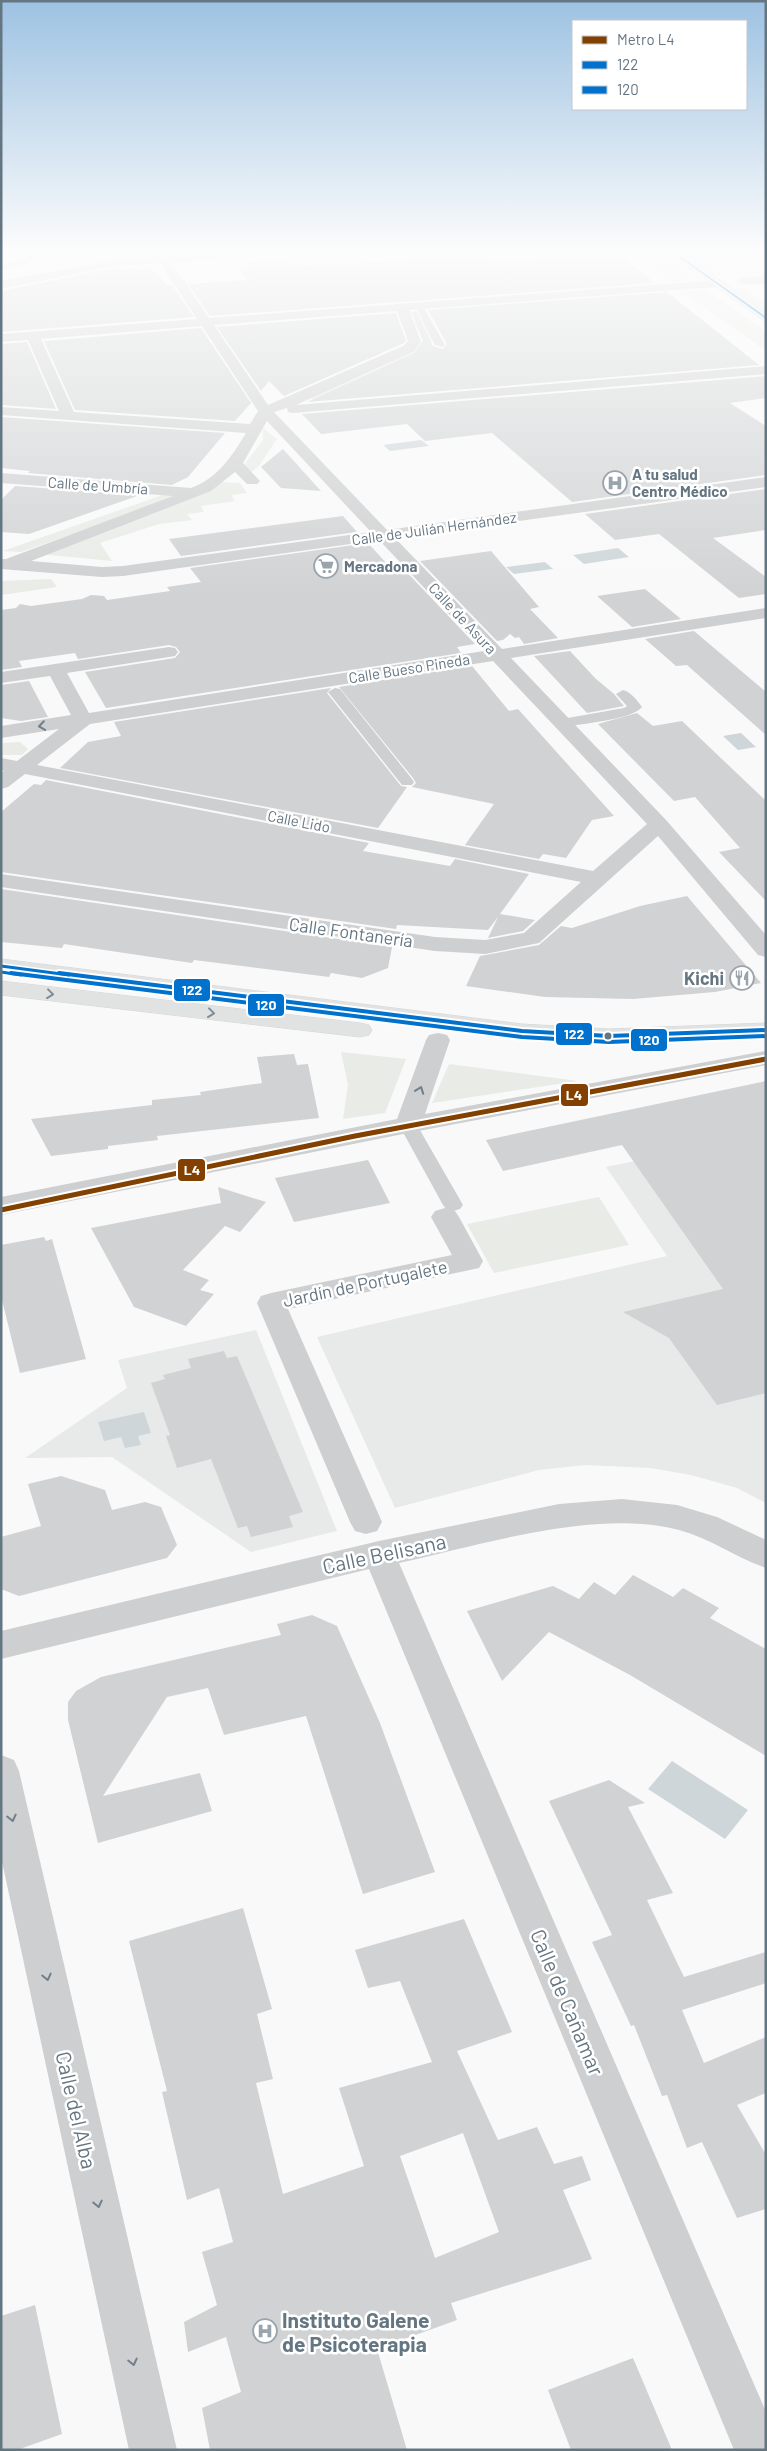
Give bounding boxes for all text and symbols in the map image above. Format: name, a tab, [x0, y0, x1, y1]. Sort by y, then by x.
legend	[572, 20, 747, 110]
text: Metro L4	[617, 30, 674, 48]
text: 122	[617, 55, 638, 73]
text: 120	[617, 80, 639, 98]
place label: A tu salud Centro Médico	[632, 465, 728, 500]
hospital icon: A tu salud Centro Médico	[602, 470, 628, 496]
street label: Calle de Umbría	[47, 473, 149, 497]
street label: Calle de Julián Hernández	[350, 507, 518, 548]
supermarket icon: Mercadona	[313, 553, 339, 579]
place label: Mercadona	[344, 557, 417, 575]
street label: Calle de Asura	[425, 579, 501, 657]
street label: Calle Bueso Pineda	[347, 650, 471, 686]
one-way arrow	[38, 720, 46, 731]
street label: Calle Lido	[266, 806, 332, 836]
street label: Calle Fontanería	[288, 912, 414, 952]
restaurant icon: Kichi	[729, 965, 755, 991]
place label: Kichi	[684, 967, 724, 989]
line badge: 122	[173, 978, 211, 1002]
text: 122	[182, 981, 202, 998]
one-way arrow	[46, 988, 54, 999]
line badge: 120	[247, 993, 285, 1017]
text: 120	[256, 996, 276, 1013]
one-way arrow	[207, 1007, 215, 1018]
line badge: 122	[555, 1022, 593, 1046]
text: 122	[564, 1025, 584, 1042]
line badge: 120	[630, 1028, 668, 1052]
unlabelled marker	[603, 1031, 613, 1041]
text: 120	[639, 1031, 659, 1048]
line badge: L4	[560, 1083, 589, 1107]
text: L4	[566, 1086, 582, 1103]
one-way arrow	[414, 1087, 424, 1095]
line badge: L4	[177, 1158, 206, 1182]
text: L4	[184, 1161, 200, 1178]
street label: Jardín de Portugalete	[281, 1255, 449, 1311]
street label: Calle Belisana	[320, 1528, 448, 1578]
one-way arrow	[6, 1814, 17, 1823]
street label: Calle de Cañamar	[526, 1925, 610, 2079]
one-way arrow	[41, 1972, 52, 1981]
street label: Calle del Alba	[51, 2049, 103, 2171]
one-way arrow	[92, 2199, 103, 2208]
place label: Instituto Galene de Psicoterapia	[282, 2307, 429, 2356]
hospital icon: Instituto Galene de Psicoterapia	[252, 2318, 278, 2344]
one-way arrow	[127, 2358, 138, 2367]

